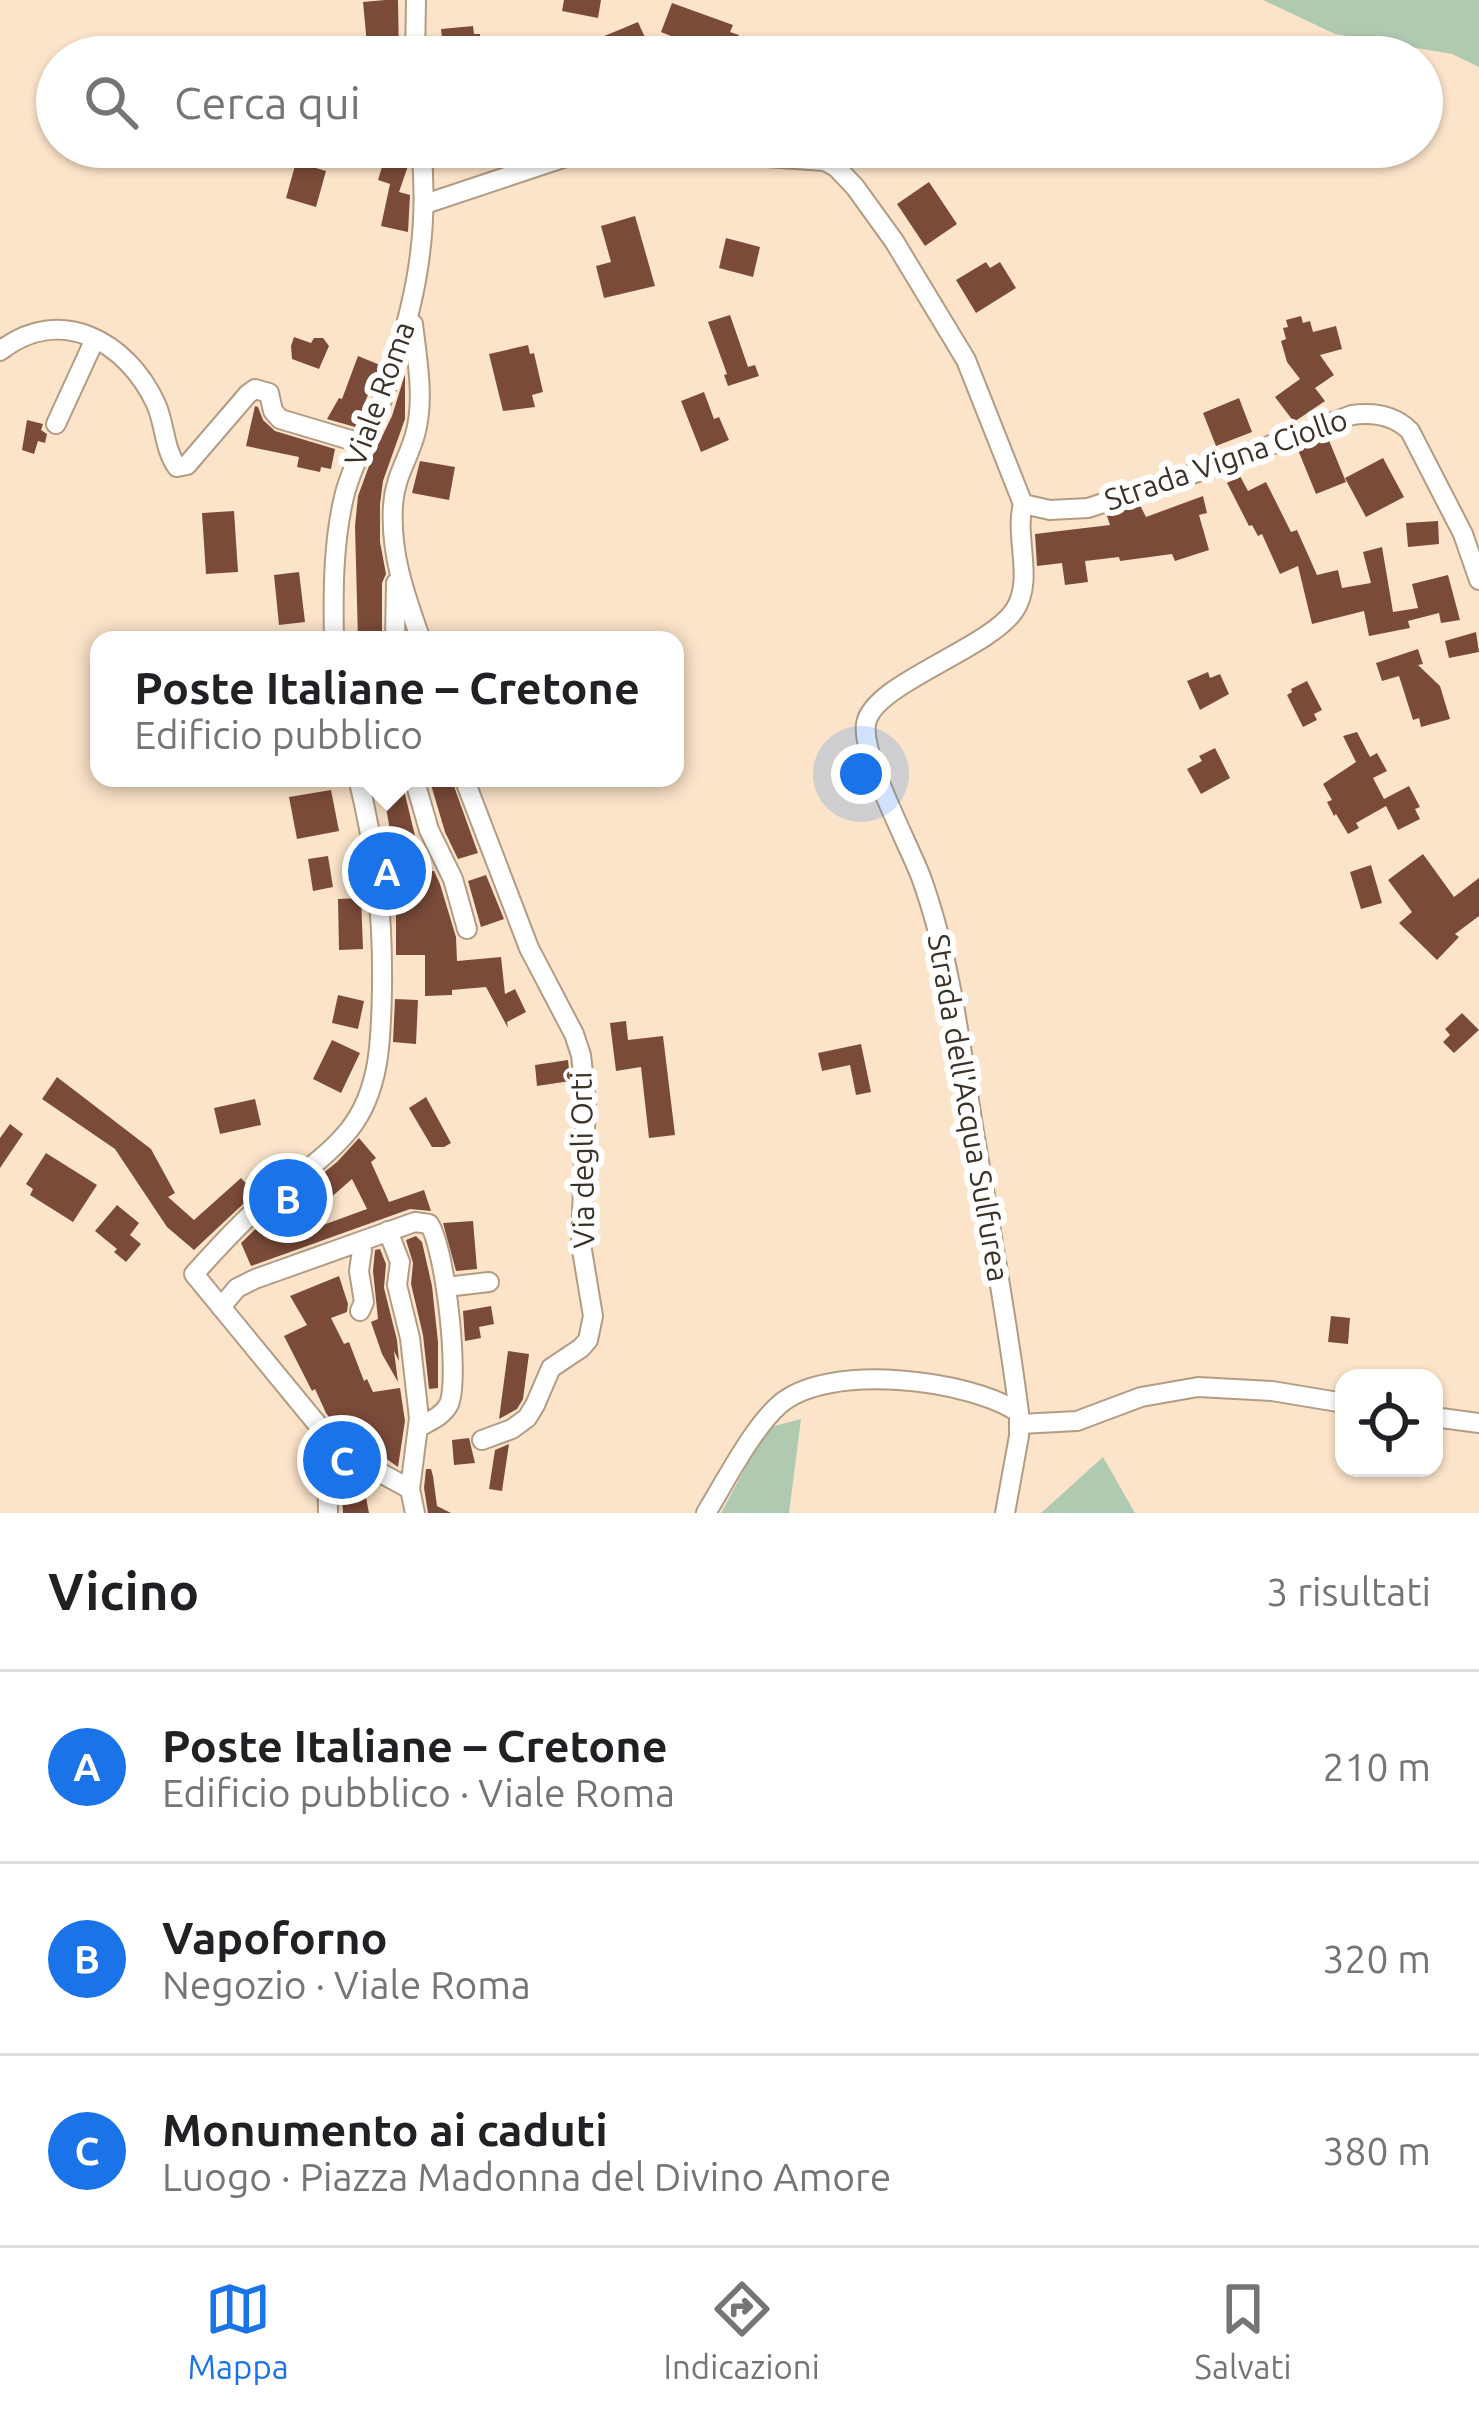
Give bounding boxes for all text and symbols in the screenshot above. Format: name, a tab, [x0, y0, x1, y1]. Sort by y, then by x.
search box	[36, 36, 1443, 168]
icon: search	[78, 69, 144, 135]
text: Cerca qui	[174, 77, 361, 128]
street label: Viale Roma	[337, 317, 421, 471]
street label: Strada Vigna Ciollo	[1100, 402, 1352, 517]
popup	[90, 631, 684, 787]
text: Poste Italiane – Cretone	[134, 662, 640, 713]
text: Edificio pubblico	[134, 713, 423, 756]
your location	[831, 744, 891, 804]
pin: A	[348, 826, 426, 916]
street label: Strada dell'Acqua Sulfurea	[922, 931, 1016, 1284]
street label: Via degli Orti	[563, 1071, 601, 1249]
pin: B	[249, 1153, 327, 1243]
map controls	[1335, 1369, 1443, 1477]
button: locate	[1335, 1369, 1443, 1477]
pin: C	[303, 1415, 381, 1505]
text: Vicino	[48, 1562, 199, 1620]
text: 3 risultati	[1266, 1570, 1431, 1613]
text: Poste Italiane – Cretone	[162, 1720, 668, 1771]
text: A	[73, 1745, 101, 1788]
text: 210 m	[1322, 1745, 1431, 1788]
text: Edificio pubblico · Viale Roma	[162, 1771, 675, 1814]
text: Vapoforno	[162, 1912, 388, 1963]
text: B	[74, 1937, 100, 1980]
text: 320 m	[1322, 1937, 1431, 1980]
text: Negozio · Viale Roma	[162, 1963, 531, 2006]
text: Monumento ai caduti	[162, 2104, 608, 2155]
text: C	[75, 2129, 99, 2172]
text: 380 m	[1322, 2129, 1431, 2172]
text: Luogo · Piazza Madonna del Divino Amore	[162, 2155, 891, 2198]
tab: Mappa	[187, 2276, 289, 2385]
tab: Indicazioni	[664, 2276, 820, 2385]
tab: Salvati	[1195, 2276, 1292, 2385]

